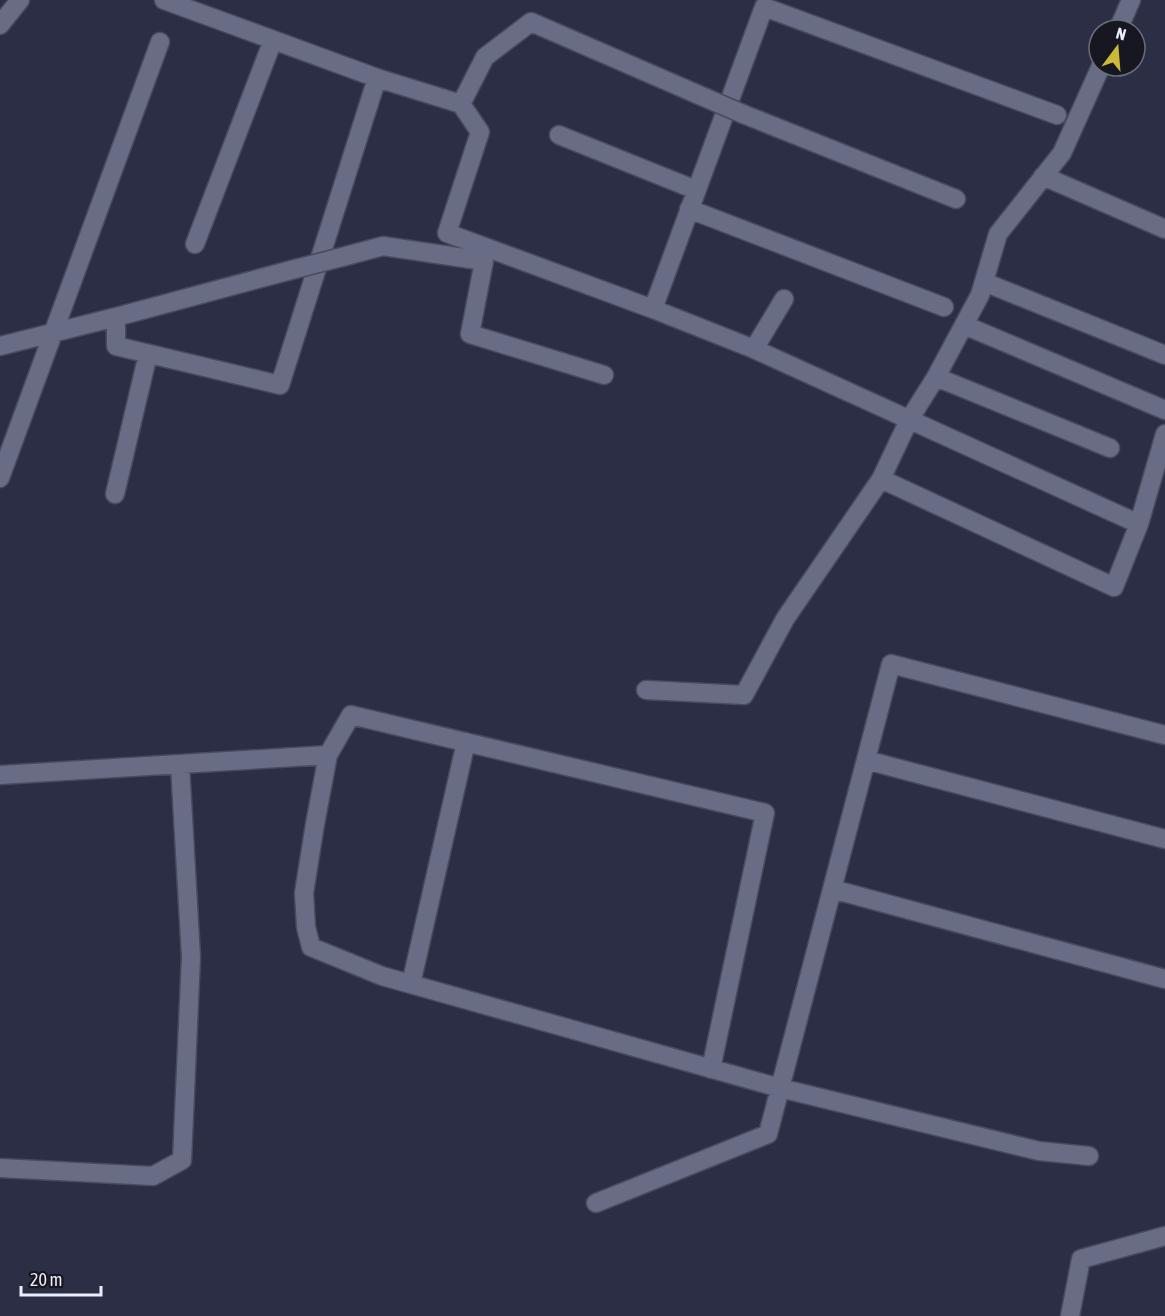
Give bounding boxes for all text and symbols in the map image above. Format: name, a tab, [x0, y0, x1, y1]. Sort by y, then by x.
north arrow	[1087, 18, 1147, 78]
text: N	[1114, 24, 1128, 44]
scale bar	[21, 1259, 100, 1297]
text: 20 m	[30, 1269, 62, 1290]

